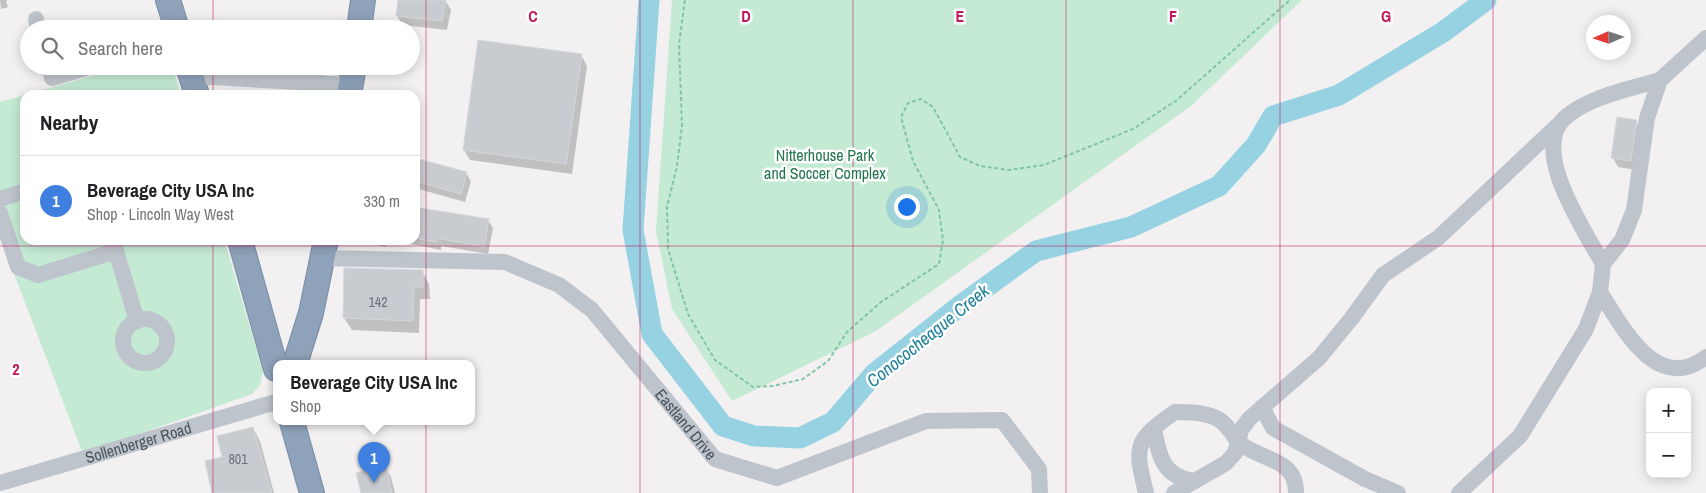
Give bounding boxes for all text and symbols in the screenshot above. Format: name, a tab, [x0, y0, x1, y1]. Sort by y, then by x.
text: C	[528, 5, 538, 27]
text: D	[741, 5, 751, 27]
text: E	[956, 5, 965, 27]
text: F	[1169, 5, 1177, 27]
text: G	[1381, 5, 1391, 27]
north arrow	[1586, 15, 1631, 60]
search box	[20, 20, 420, 75]
icon: search	[38, 34, 66, 62]
text: Search here	[78, 35, 163, 61]
text: Nearby	[40, 108, 98, 137]
park label: Nitterhouse Park and Soccer Complex	[764, 144, 886, 184]
text: Beverage City USA Inc	[87, 177, 254, 203]
text: 1	[52, 190, 60, 212]
text: 330 m	[364, 190, 400, 212]
your location	[894, 194, 920, 220]
text: Shop · Lincoln Way West	[87, 203, 234, 225]
water label: Conococheague Creek	[861, 278, 995, 393]
house number: 142	[368, 293, 388, 311]
text: 2	[12, 358, 20, 380]
popup	[273, 360, 475, 425]
text: Beverage City USA Inc	[290, 369, 458, 395]
street label: Eastland Drive	[650, 384, 722, 464]
map controls	[1646, 388, 1691, 478]
button: +	[1646, 388, 1691, 433]
text: Shop	[290, 395, 321, 417]
street label: Sollenberger Road	[83, 416, 194, 468]
button: −	[1646, 433, 1691, 478]
pin: 1	[358, 442, 390, 483]
house number: 801	[228, 450, 248, 468]

